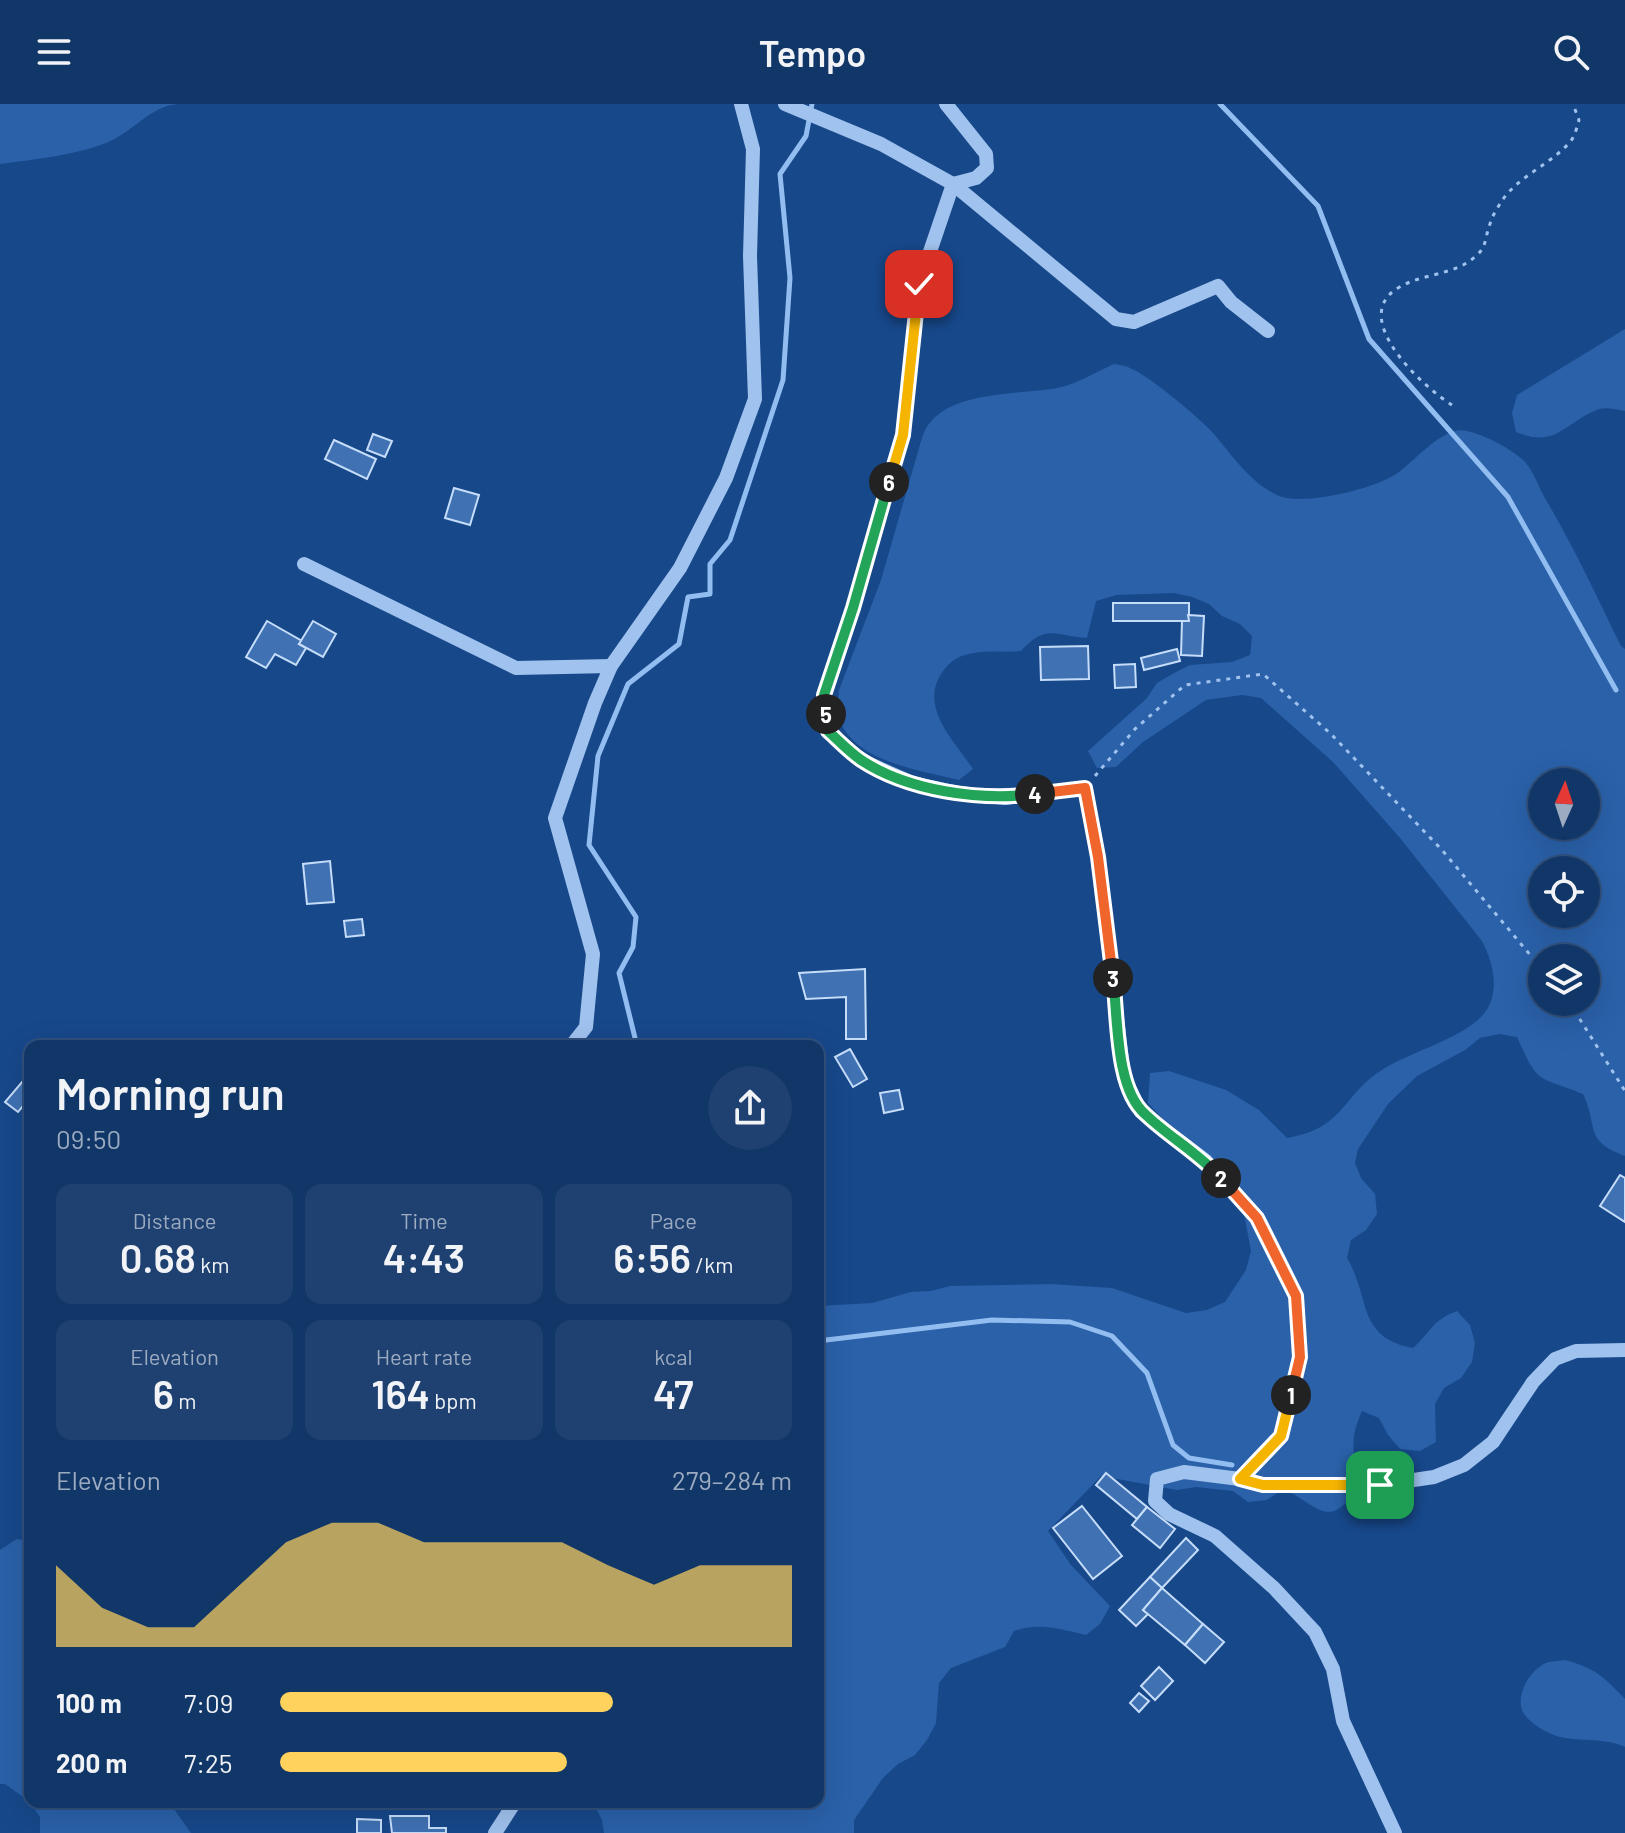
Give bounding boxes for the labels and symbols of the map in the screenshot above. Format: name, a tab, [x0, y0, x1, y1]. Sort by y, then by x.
pin	[885, 250, 953, 318]
pin: 6	[869, 462, 909, 502]
pin: 5	[806, 694, 846, 734]
north arrow	[1528, 768, 1600, 840]
pin: 4	[1015, 774, 1055, 814]
pin: 3	[1093, 958, 1133, 998]
pin: 2	[1201, 1158, 1241, 1198]
pin: 1	[1271, 1375, 1311, 1415]
pin	[1346, 1451, 1414, 1519]

